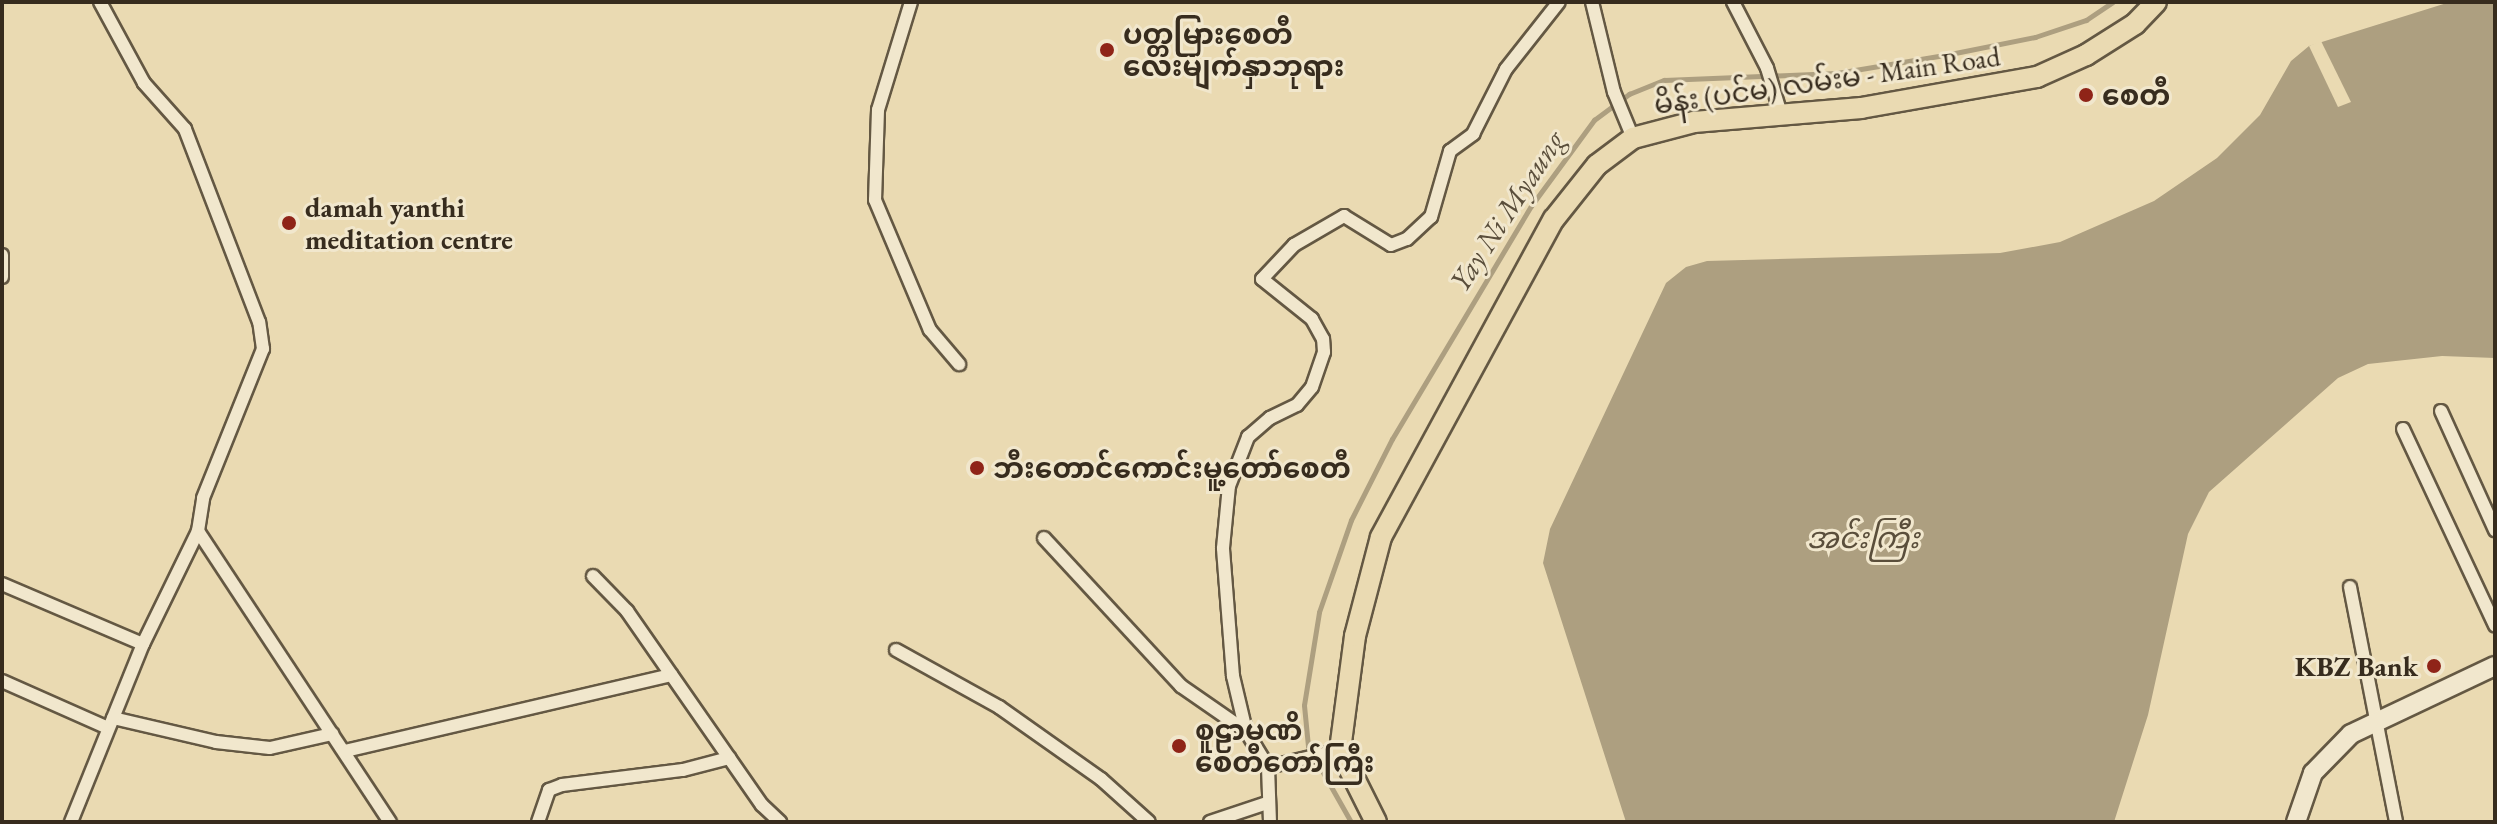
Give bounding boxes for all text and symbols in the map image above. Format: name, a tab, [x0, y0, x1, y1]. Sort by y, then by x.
place label: ပတ္တမြား‌စေတီ‌ လေးမျက်နှာဘုရား	[1123, 17, 1344, 83]
street label: မိန်း (ပင်မ) လမ်းမ - Main Road	[1652, 39, 2002, 121]
marker: ပတ္တမြား‌စေတီ‌ လေးမျက်နှာဘုရား	[1098, 41, 1116, 59]
place label: စေတီ	[2102, 78, 2170, 112]
marker: စေတီ	[2077, 86, 2095, 104]
water label: Yay Ni Myaung	[1442, 124, 1572, 298]
place label: damah yanthi meditation centre	[305, 190, 513, 256]
marker: damah yanthi meditation centre	[280, 214, 298, 232]
place label: ဘီးတောင်ကောင်းမူ့တော်စေတီ	[993, 451, 1351, 485]
marker: ဘီးတောင်ကောင်းမူ့တော်စေတီ	[968, 459, 986, 477]
water label: အင်းကြီး	[1807, 520, 1919, 556]
place label: KBZ Bank	[2295, 649, 2418, 683]
marker: KBZ Bank	[2425, 657, 2443, 675]
place label: စူဠာမဏိ စေတီတော်ကြီး	[1195, 713, 1375, 779]
marker: စူဠာမဏိ စေတီတော်ကြီး	[1170, 737, 1188, 755]

